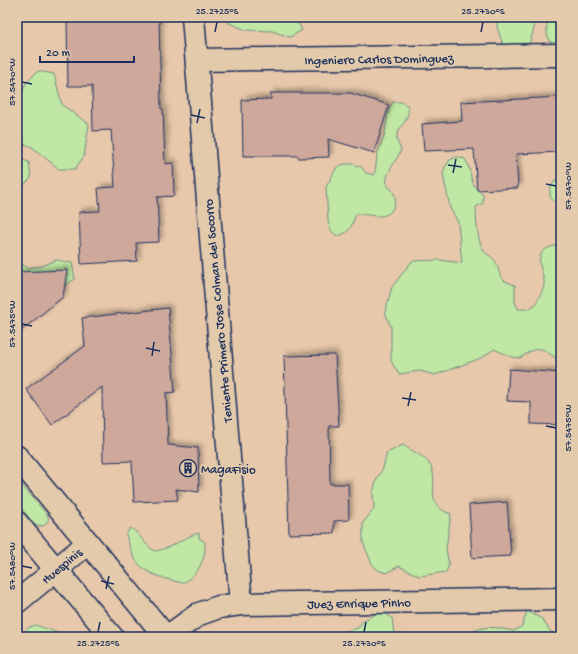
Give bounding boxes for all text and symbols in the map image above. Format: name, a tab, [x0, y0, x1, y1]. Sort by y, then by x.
text: 25.2725°S	[196, 6, 239, 18]
text: 25.2730°S	[461, 6, 505, 18]
scale bar	[40, 38, 134, 64]
text: 20 m	[46, 47, 71, 61]
street label: Ingeniero Carlos Dominguez	[304, 52, 455, 69]
text: 57.5470°W	[7, 58, 19, 106]
text: 57.5470°W	[563, 162, 575, 210]
street label: Teniente Primero Jose Colman del Socorro	[202, 198, 237, 424]
text: 57.5475°W	[7, 300, 19, 348]
text: 57.5475°W	[563, 404, 575, 452]
building icon: MagaFisio	[178, 458, 198, 478]
place label: MagaFisio	[201, 463, 256, 478]
text: 57.5480°W	[7, 542, 19, 590]
street label: Huespinis	[39, 545, 87, 588]
street label: Juez Enrique Pinho	[307, 596, 411, 613]
text: 25.2725°S	[77, 638, 120, 650]
text: 25.2730°S	[342, 638, 386, 650]

